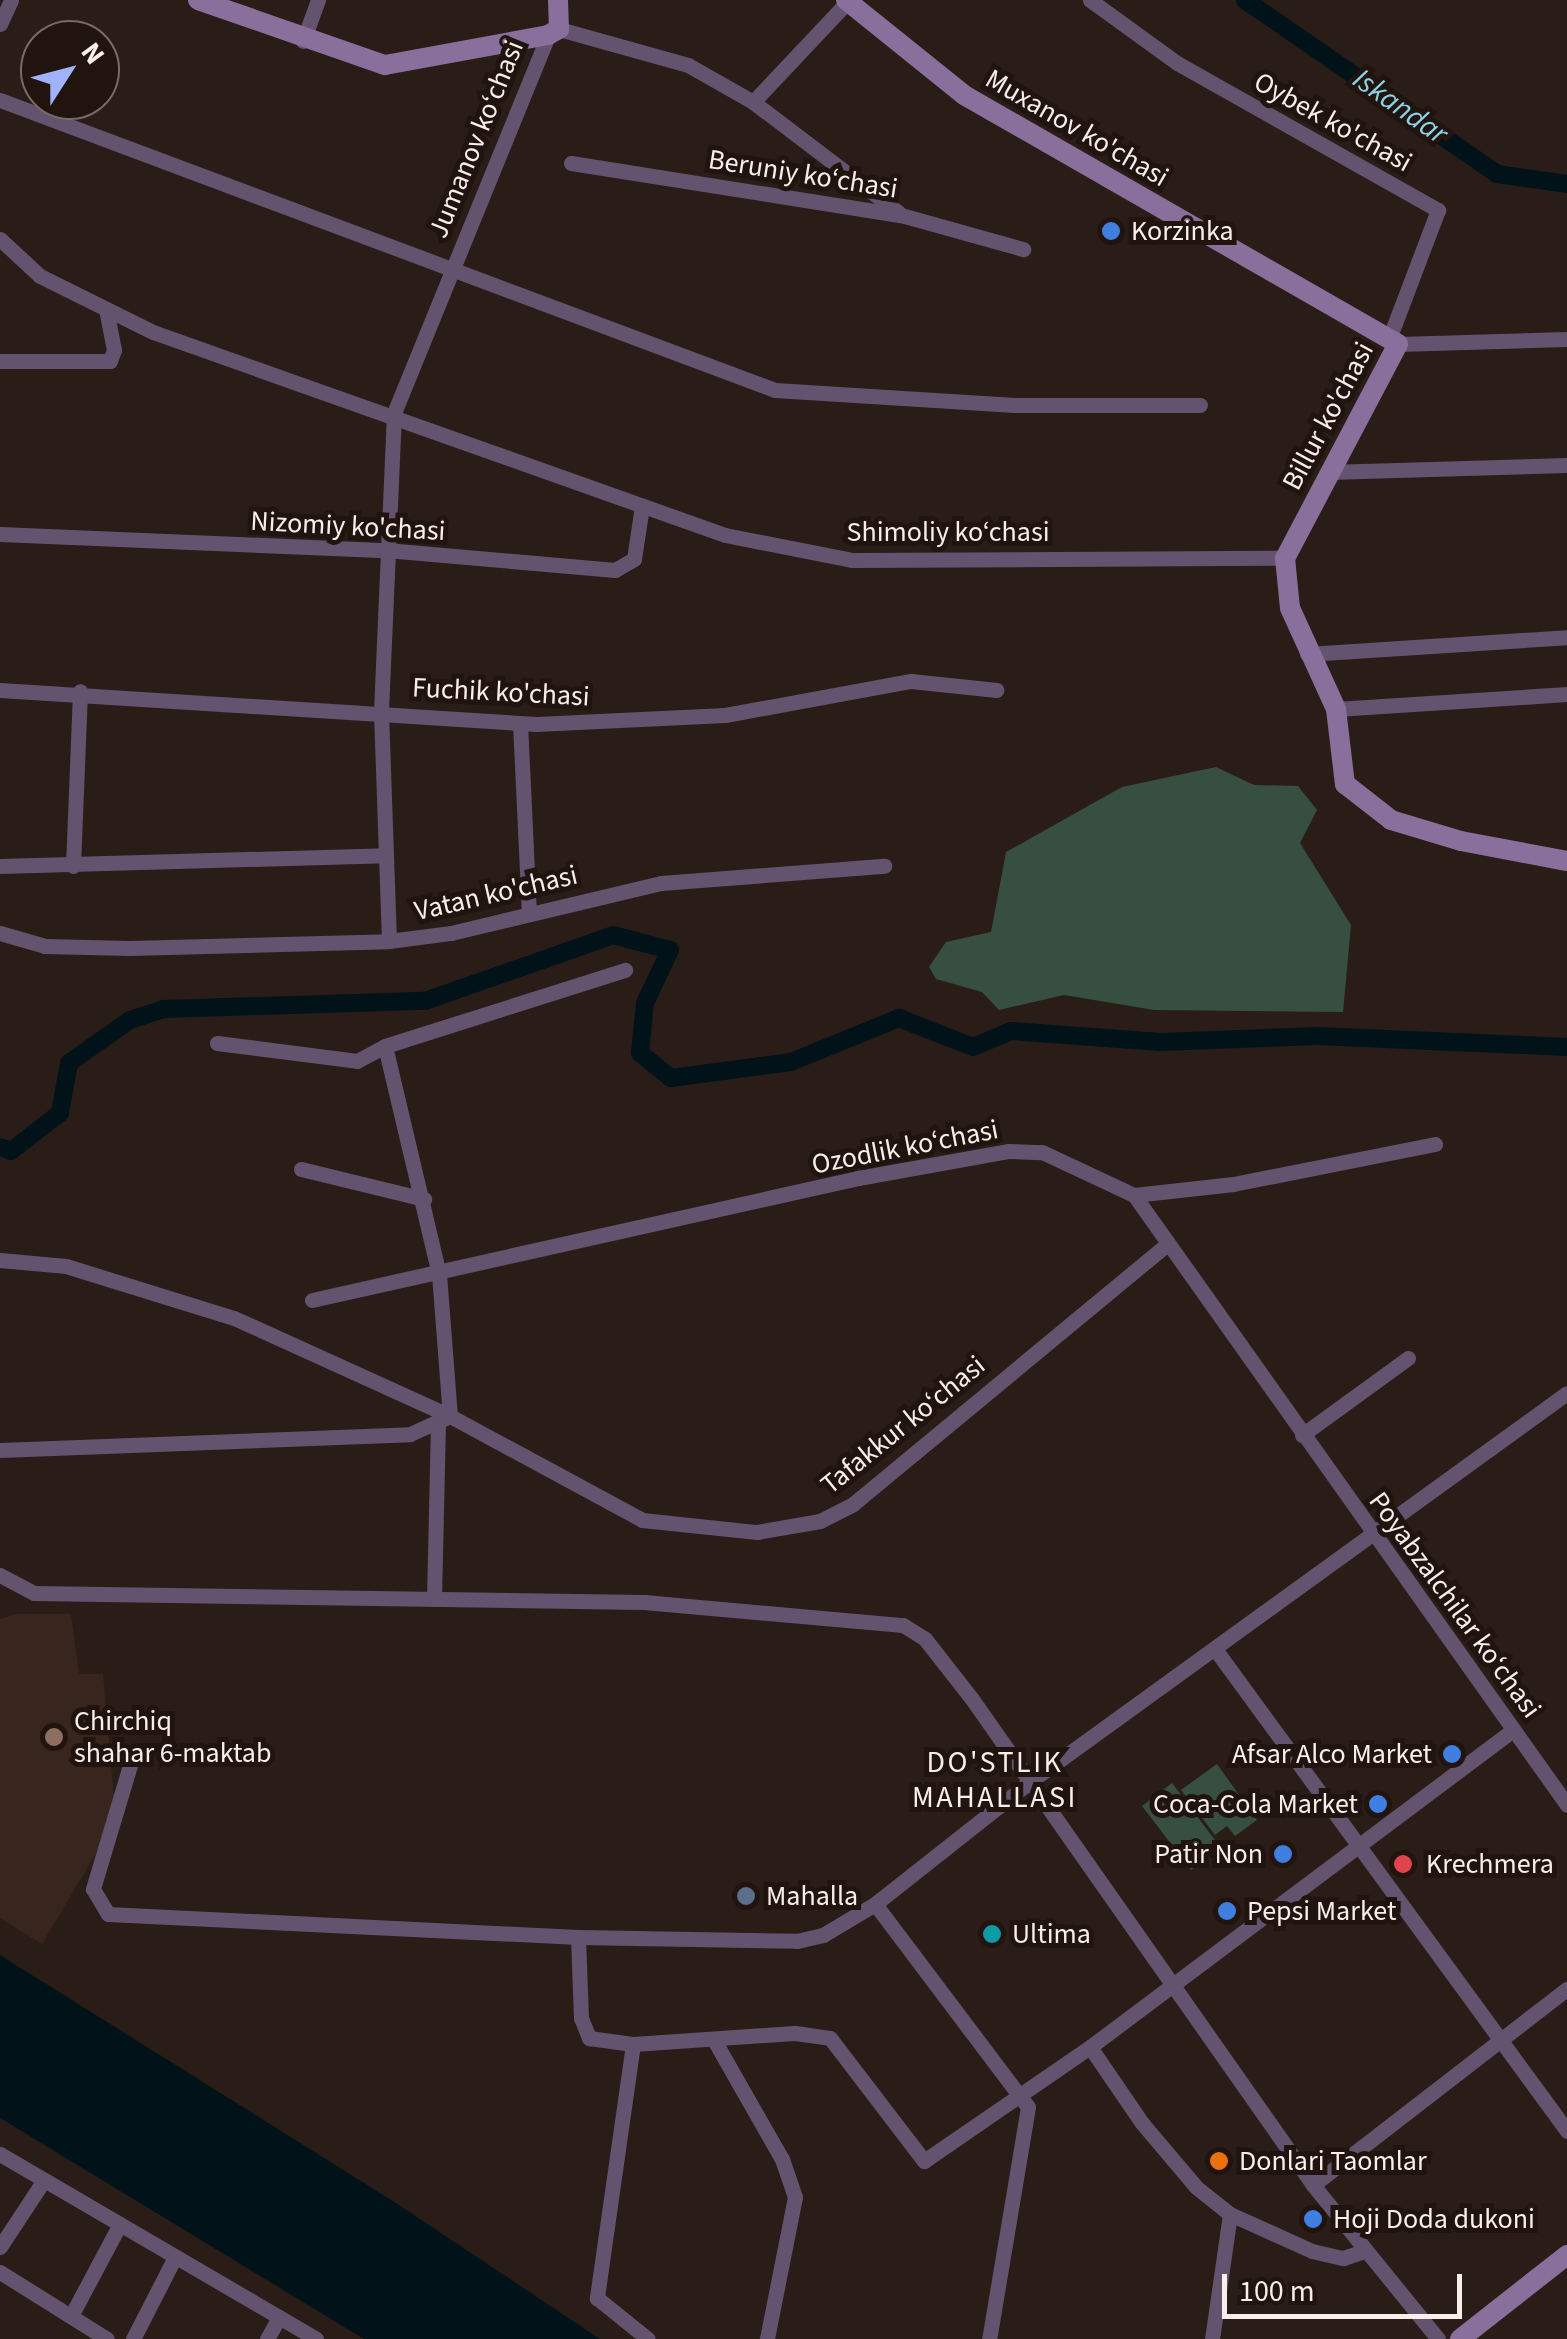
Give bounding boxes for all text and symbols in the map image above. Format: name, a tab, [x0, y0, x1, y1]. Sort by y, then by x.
north arrow	[20, 20, 120, 120]
text: N	[71, 34, 114, 73]
street label: Jumanov ko‘chasi	[421, 35, 531, 243]
water label: Iskandar	[1346, 61, 1454, 153]
street label: Muxanov ko'chasi	[980, 62, 1174, 194]
street label: Oybek ko'chasi	[1248, 65, 1418, 179]
street label: Beruniy ko‘chasi	[706, 142, 900, 206]
place label: Korzinka	[1131, 214, 1234, 248]
marker: Korzinka	[1100, 220, 1122, 242]
street label: Billur ko'chasi	[1275, 336, 1381, 496]
street label: Nizomiy ko'chasi	[250, 504, 446, 548]
street label: Shimoliy ko‘chasi	[846, 515, 1050, 549]
street label: Fuchik ko'chasi	[411, 671, 591, 713]
street label: Vatan ko'chasi	[411, 858, 581, 928]
street label: Ozodlik ko‘chasi	[809, 1112, 1001, 1182]
street label: Tafakkur ko‘chasi	[814, 1348, 992, 1502]
street label: Poyabzalchilar ko‘chasi	[1362, 1485, 1548, 1725]
place label: Chirchiq shahar 6-maktab	[74, 1704, 271, 1770]
marker: Chirchiq shahar 6-maktab	[43, 1726, 65, 1748]
place label: Afsar Alco Market	[1232, 1737, 1432, 1771]
marker: Afsar Alco Market	[1441, 1743, 1463, 1765]
district label: DO'STLIK MAHALLASI	[912, 1745, 1078, 1816]
place label: Coca-Cola Market	[1153, 1787, 1358, 1821]
marker: Coca-Cola Market	[1367, 1793, 1389, 1815]
place label: Patir Non	[1154, 1837, 1263, 1871]
marker: Patir Non	[1272, 1843, 1294, 1865]
place label: Krechmera	[1426, 1847, 1554, 1881]
marker: Krechmera	[1390, 1851, 1416, 1877]
place label: Mahalla	[766, 1879, 858, 1913]
marker: Mahalla	[735, 1885, 757, 1907]
place label: Pepsi Market	[1247, 1894, 1396, 1928]
marker: Pepsi Market	[1216, 1900, 1238, 1922]
place label: Ultima	[1012, 1917, 1091, 1951]
marker: Ultima	[981, 1923, 1003, 1945]
place label: Donlari Taomlar	[1239, 2144, 1427, 2178]
marker: Donlari Taomlar	[1208, 2150, 1230, 2172]
place label: Hoji Doda dukoni	[1333, 2202, 1535, 2236]
marker: Hoji Doda dukoni	[1302, 2208, 1324, 2230]
scale bar	[1227, 2254, 1467, 2316]
text: 100 m	[1239, 2270, 1315, 2313]

